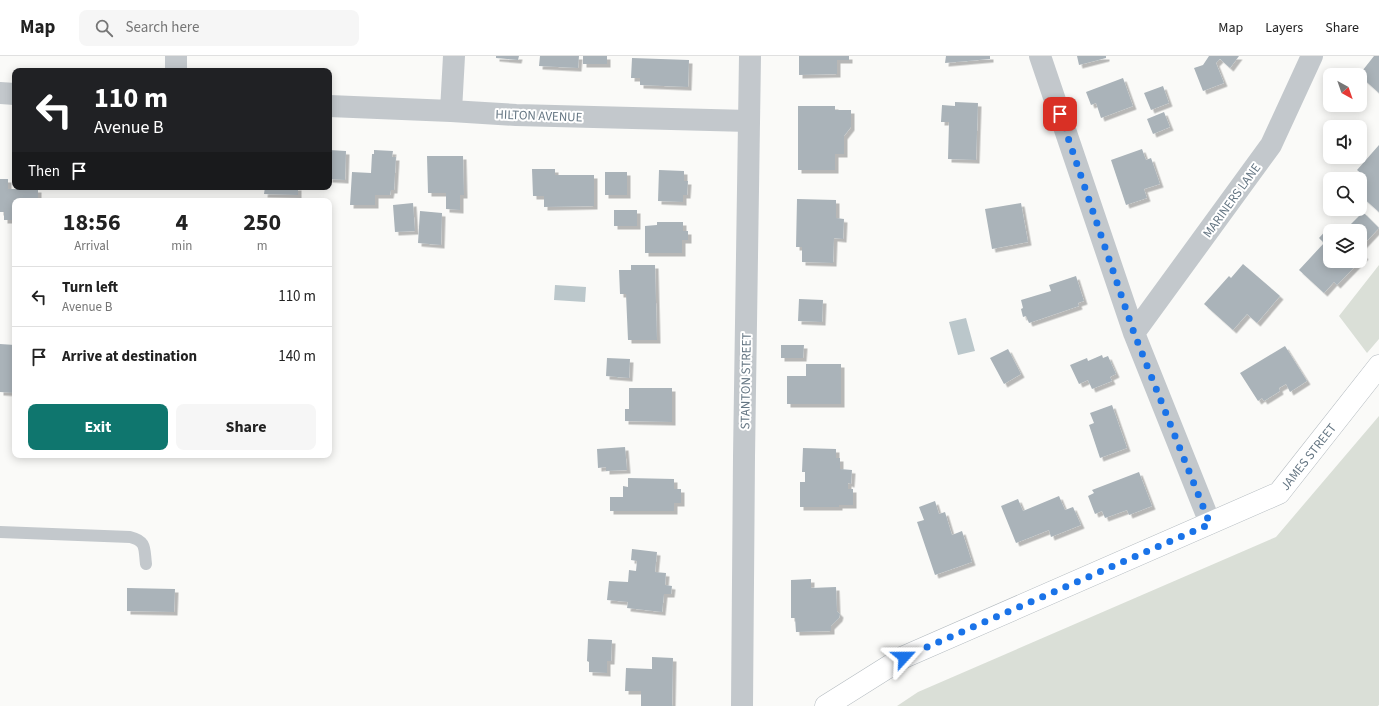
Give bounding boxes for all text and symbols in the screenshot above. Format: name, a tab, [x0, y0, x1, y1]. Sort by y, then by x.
search box	[79, 10, 359, 46]
text: Map	[20, 14, 55, 41]
icon: search	[93, 17, 115, 39]
text: Search here	[125, 17, 199, 38]
text: Map	[1218, 18, 1243, 38]
text: Layers	[1265, 18, 1303, 38]
text: Share	[1325, 18, 1359, 38]
north arrow	[1323, 68, 1367, 112]
map controls	[1323, 68, 1367, 268]
text: 110 m	[94, 78, 168, 118]
icon: left	[28, 84, 80, 136]
pin	[1043, 97, 1077, 131]
icon: arrive	[1049, 103, 1071, 125]
street label: HILTON AVENUE	[495, 105, 583, 127]
text: Avenue B	[94, 115, 164, 140]
button: sound	[1323, 120, 1367, 164]
icon: arrive	[68, 160, 90, 182]
street label: MARINERS LANE	[1199, 160, 1265, 241]
text: Then	[28, 161, 60, 182]
button: search	[1323, 172, 1367, 216]
text: 18:56	[63, 205, 121, 240]
text: 4	[176, 205, 188, 240]
text: 250	[243, 205, 281, 240]
button: layers	[1323, 224, 1367, 268]
text: Arrival	[74, 237, 109, 255]
text: min	[171, 237, 192, 255]
text: m	[257, 237, 268, 255]
text: Turn left	[62, 277, 118, 298]
icon: left	[28, 286, 50, 308]
text: 110 m	[278, 286, 316, 307]
text: Avenue B	[62, 298, 112, 316]
street label: STANTON STREET	[736, 333, 756, 429]
icon: arrive	[28, 346, 50, 368]
text: Arrive at destination	[62, 346, 197, 367]
text: 140 m	[278, 346, 316, 367]
button: Exit	[28, 404, 168, 450]
button: Share	[176, 404, 316, 450]
street label: JAMES STREET	[1277, 420, 1341, 494]
position arrow	[883, 636, 925, 678]

